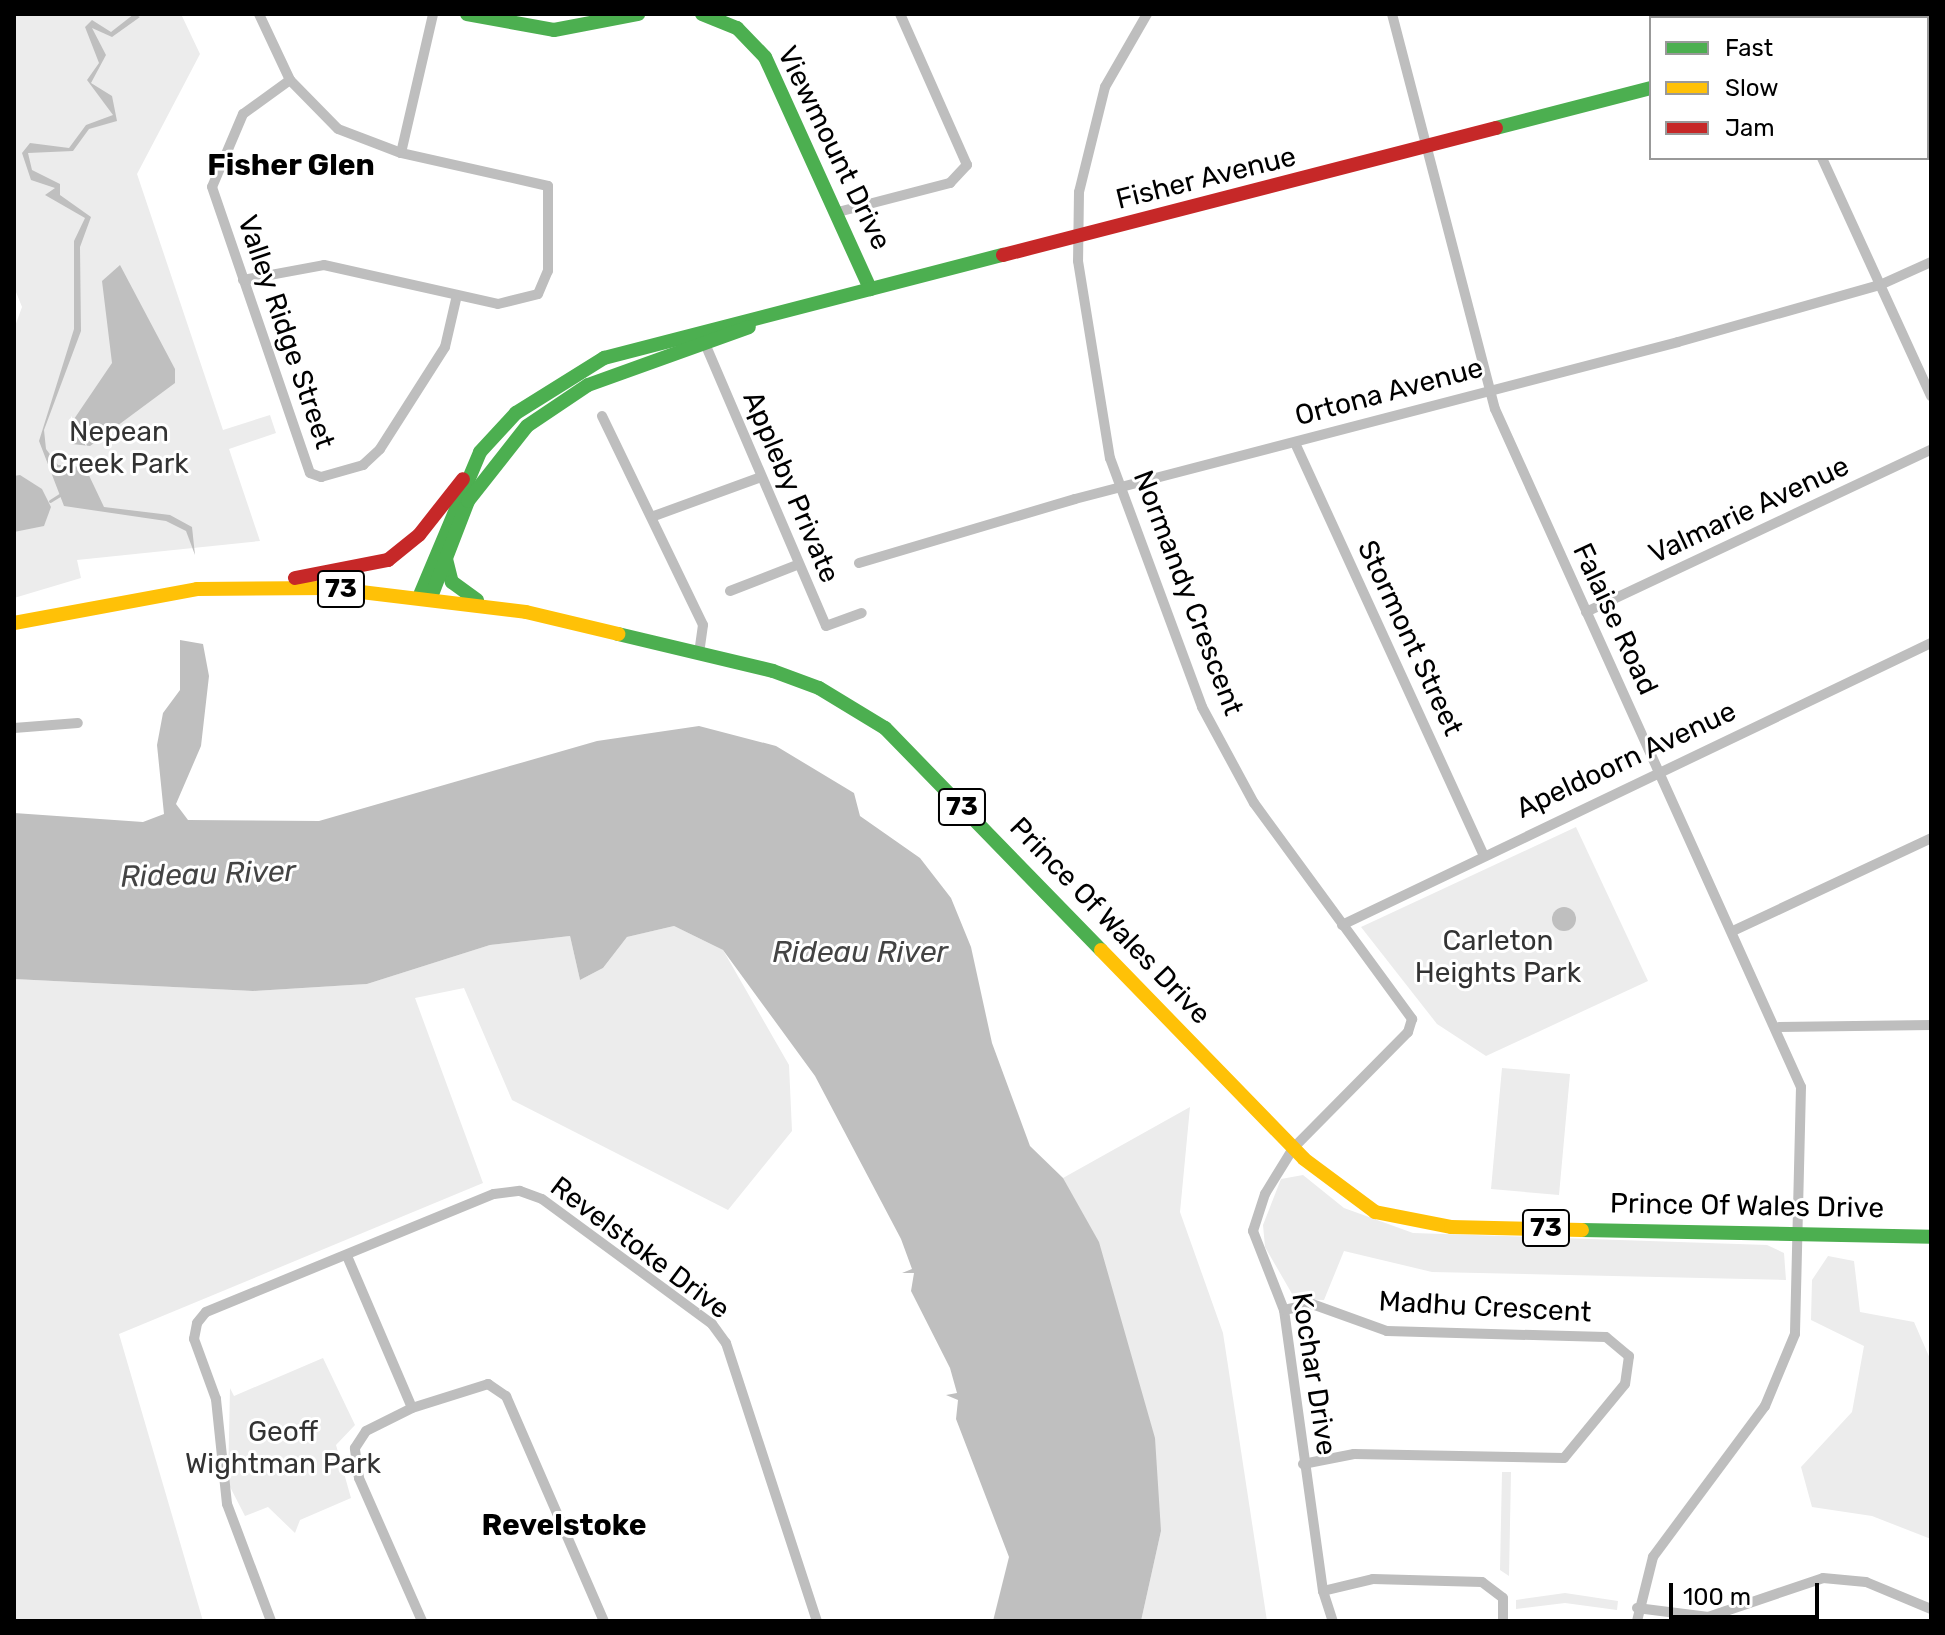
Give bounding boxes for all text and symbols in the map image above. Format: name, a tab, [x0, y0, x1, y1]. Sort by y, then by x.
legend	[1649, 16, 1929, 160]
text: Fast	[1725, 34, 1773, 62]
street label: Viewmount Drive	[770, 41, 898, 255]
text: Slow	[1725, 74, 1778, 102]
text: Jam	[1725, 114, 1775, 142]
street label: Fisher Avenue	[1112, 139, 1300, 217]
district label: Fisher Glen	[207, 147, 375, 183]
street label: Valley Ridge Street	[230, 211, 342, 453]
street label: Ortona Avenue	[1291, 351, 1487, 433]
street label: Appleby Private	[735, 386, 847, 588]
park label: Nepean Creek Park	[49, 415, 189, 481]
street label: Valmarie Avenue	[1643, 449, 1855, 571]
street label: Normandy Crescent	[1126, 465, 1250, 721]
street label: Stormont Street	[1350, 535, 1470, 741]
street label: Falaise Road	[1565, 538, 1665, 700]
road number: 73	[315, 567, 367, 611]
street label: Apeldoorn Avenue	[1510, 694, 1742, 826]
road number: 73	[936, 785, 988, 829]
street label: Prince Of Wales Drive	[1002, 810, 1218, 1032]
water label: Rideau River	[120, 853, 296, 895]
park label: Carleton Heights Park	[1415, 924, 1581, 990]
water label: Rideau River	[772, 934, 948, 970]
street label: Revelstoke Drive	[544, 1170, 736, 1326]
street label: Prince Of Wales Drive	[1609, 1187, 1885, 1225]
road number: 73	[1520, 1206, 1572, 1250]
street label: Madhu Crescent	[1378, 1285, 1592, 1329]
street label: Kochar Drive	[1285, 1290, 1343, 1458]
park label: Geoff Wightman Park	[185, 1415, 381, 1481]
district label: Revelstoke	[482, 1507, 646, 1543]
scale bar	[1673, 1567, 1823, 1617]
text: 100 m	[1683, 1583, 1751, 1611]

